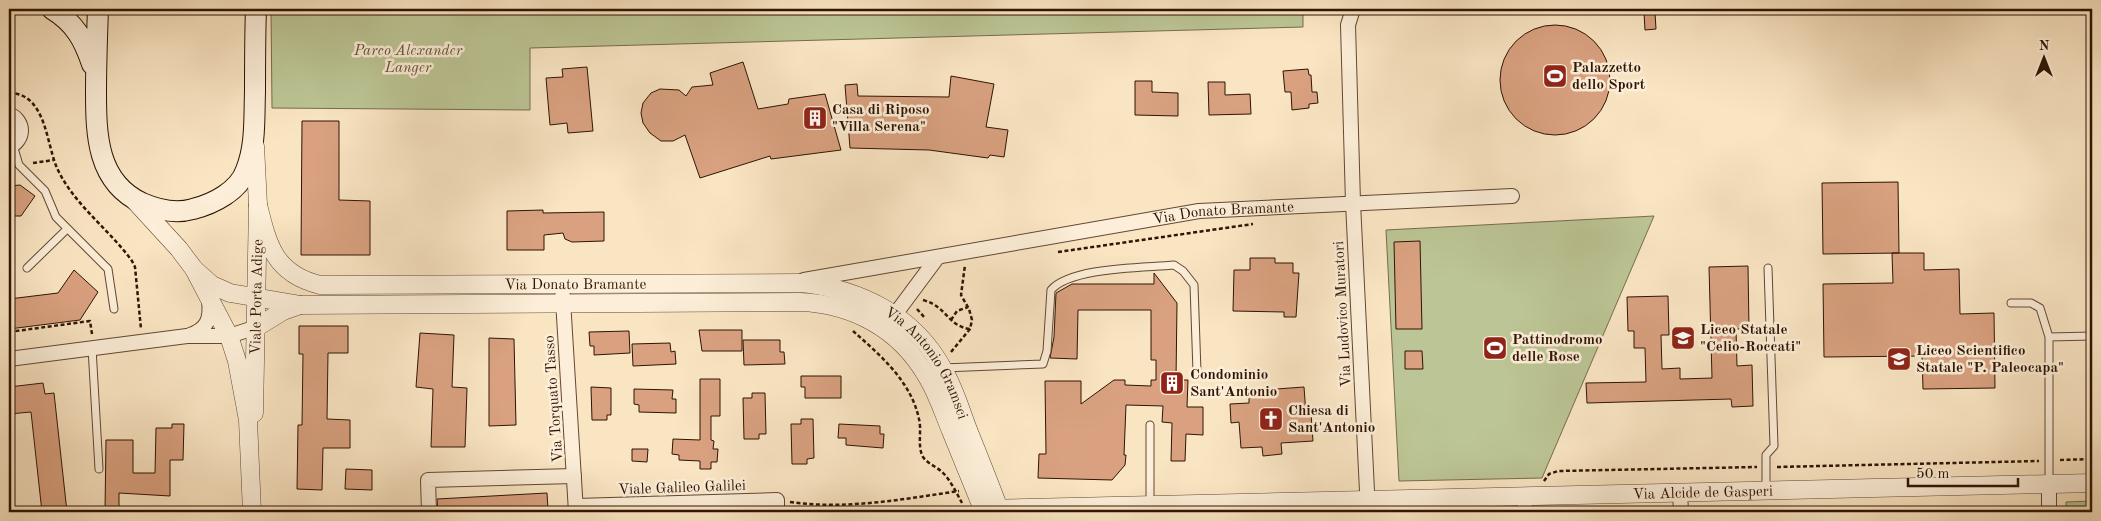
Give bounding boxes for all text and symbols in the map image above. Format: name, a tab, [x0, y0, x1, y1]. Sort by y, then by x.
north arrow	[2018, 32, 2068, 82]
text: N	[2039, 39, 2050, 53]
park label: Parco Alexander Langer	[353, 44, 463, 76]
place label: Palazzetto dello Sport	[1572, 61, 1646, 93]
sports icon: Palazzetto dello Sport	[1542, 63, 1568, 89]
place label: Casa di Riposo "Villa Serena"	[832, 103, 930, 135]
building icon: Casa di Riposo "Villa Serena"	[802, 105, 828, 131]
street label: Via Donato Bramante	[1152, 200, 1294, 228]
street label: Viale Porta Adige	[249, 239, 266, 355]
street label: Via Ludovico Muratori	[1332, 240, 1355, 387]
street label: Via Donato Bramante	[505, 278, 646, 293]
street label: Via Antonio Gramsci	[882, 305, 970, 421]
place label: Liceo Statale "Celio-Roccati"	[1700, 323, 1801, 355]
school or university icon: Liceo Statale "Celio-Roccati"	[1670, 325, 1696, 351]
place label: Pattinodromo delle Rose	[1512, 333, 1602, 365]
street label: Via Torquato Tasso	[543, 335, 566, 463]
sports icon: Pattinodromo delle Rose	[1482, 335, 1508, 361]
place label: Liceo Scientifico Statale "P. Paleocapa"	[1916, 344, 2064, 376]
school or university icon: Liceo Scientifico Statale "P. Paleocapa"	[1886, 346, 1912, 372]
place label: Condominio Sant'Antonio	[1190, 368, 1277, 400]
building icon: Condominio Sant'Antonio	[1159, 370, 1185, 396]
place label: Chiesa di Sant'Antonio	[1288, 404, 1375, 436]
church icon: Chiesa di Sant'Antonio	[1258, 406, 1284, 432]
scale bar	[1908, 456, 2018, 488]
text: 50 m	[1916, 467, 1950, 482]
street label: Viale Galileo Galilei	[618, 479, 746, 498]
street label: Via Alcide de Gasperi	[1633, 484, 1773, 503]

